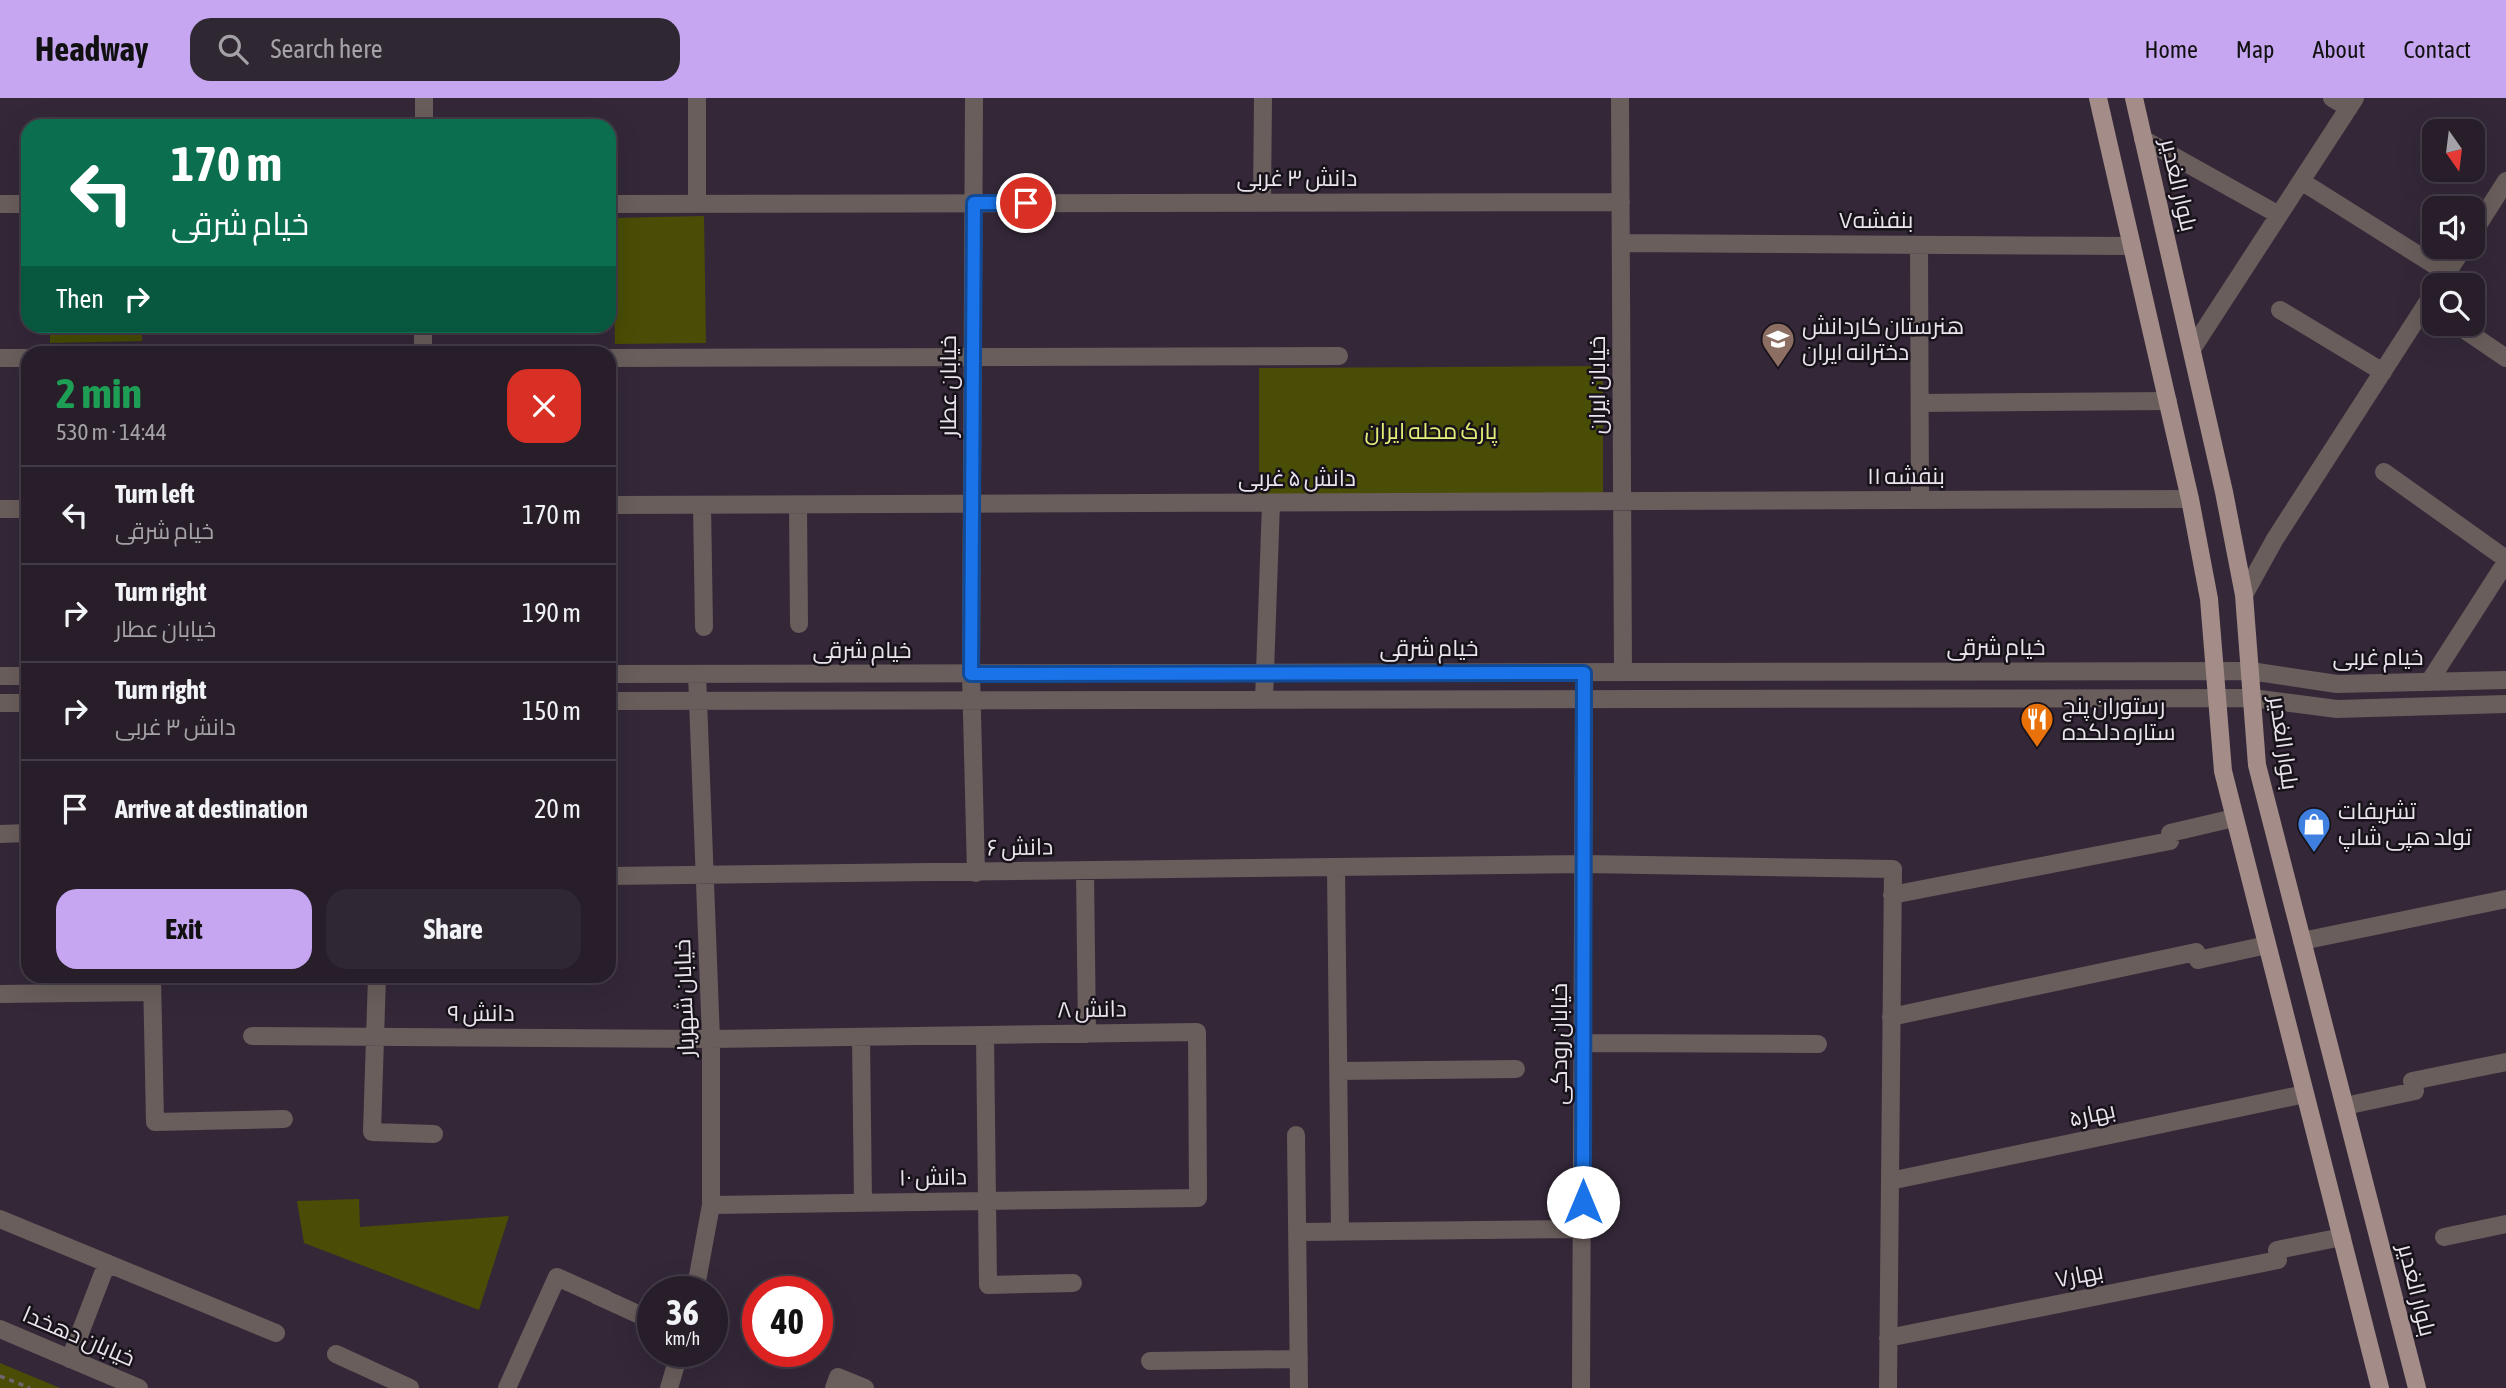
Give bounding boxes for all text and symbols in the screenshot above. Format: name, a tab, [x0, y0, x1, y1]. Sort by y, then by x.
search box	[190, 18, 680, 81]
text: Headway	[35, 30, 148, 68]
icon: search	[214, 30, 252, 68]
text: Search here	[270, 34, 383, 64]
text: Home	[2144, 36, 2198, 63]
text: Map	[2236, 36, 2274, 63]
text: About	[2312, 36, 2365, 63]
text: Contact	[2403, 36, 2471, 63]
north arrow	[2422, 119, 2485, 182]
map controls	[2422, 119, 2485, 336]
street label: بلوار الغدیر	[2155, 134, 2202, 234]
text: 170 m	[171, 135, 282, 191]
icon: left	[56, 147, 147, 238]
street label: دانش ۳ غربی	[1237, 165, 1357, 192]
pin	[996, 173, 1056, 233]
icon: arrive	[1007, 184, 1045, 222]
button: sound	[2422, 196, 2485, 259]
text: خیام شرقی	[171, 205, 309, 242]
street label: بنفشه۷	[1838, 207, 1914, 233]
button: search	[2422, 273, 2485, 336]
icon: right	[118, 280, 156, 318]
text: Then	[56, 284, 104, 314]
place label: هنرستان کاردانش دخترانه ایران	[1802, 313, 1964, 366]
school or university icon: هنرستان کاردانش دخترانه ایران	[1759, 320, 1797, 369]
street label: خیابان عطار	[935, 335, 962, 439]
street label: خیابان ایران	[1584, 336, 1611, 434]
text: 2 min	[56, 369, 142, 417]
button: close	[507, 369, 581, 443]
park label: پارک محله ایران	[1364, 418, 1498, 446]
text: 530 m · 14:44	[56, 419, 167, 445]
street label: بنفشه ۱۱	[1867, 463, 1945, 489]
street label: دانش ۵ غربی	[1238, 465, 1356, 492]
text: Turn left	[115, 479, 195, 509]
icon: left	[56, 496, 94, 534]
text: 170 m	[522, 500, 581, 530]
text: خیام شرقی	[115, 518, 214, 544]
text: Turn right	[115, 577, 206, 607]
icon: right	[56, 594, 94, 632]
text: 190 m	[522, 598, 581, 628]
text: خیابان عطار	[115, 616, 216, 642]
street label: خیام شرقی	[1946, 634, 2046, 663]
street label: خیام شرقی	[1379, 635, 1479, 664]
street label: خیام شرقی	[812, 637, 912, 666]
street label: خیام غربی	[2333, 644, 2423, 673]
text: Turn right	[115, 675, 206, 705]
icon: right	[56, 692, 94, 730]
street label: بلوار الغدیر	[2264, 692, 2303, 792]
place label: رستوران پنج ستاره دلکده	[2062, 693, 2176, 745]
text: 150 m	[522, 696, 581, 726]
restaurant icon: رستوران پنج ستاره دلکده	[2018, 700, 2056, 749]
text: دانش ۳ غربی	[115, 714, 236, 740]
icon: arrive	[56, 790, 94, 828]
text: Arrive at destination	[115, 794, 308, 824]
text: 20 m	[534, 794, 581, 824]
place label: تشریفات تولد هپی شاپ	[2338, 798, 2472, 852]
shop icon: تشریفات تولد هپی شاپ	[2295, 805, 2333, 854]
street label: دانش ۶	[987, 833, 1053, 862]
button: Exit	[56, 889, 312, 969]
button: Share	[326, 889, 581, 969]
street label: خیابان شهریار	[669, 939, 700, 1059]
street label: خیابان رودکی	[1546, 983, 1573, 1105]
street label: دانش ۸	[1057, 995, 1127, 1024]
street label: دانش ۹	[447, 1000, 515, 1027]
street label: بهار۵	[2066, 1096, 2118, 1133]
street label: دانش ۱۰	[899, 1163, 967, 1192]
position arrow	[1546, 1165, 1620, 1239]
street label: بلوار الغدیر	[2392, 1239, 2441, 1339]
street label: بهار۷	[2053, 1258, 2105, 1293]
speed limit sign: 40	[742, 1276, 833, 1367]
text: 36	[666, 1292, 699, 1332]
street label: خیابان دهخدا	[19, 1301, 139, 1372]
text: km/h	[665, 1328, 700, 1349]

